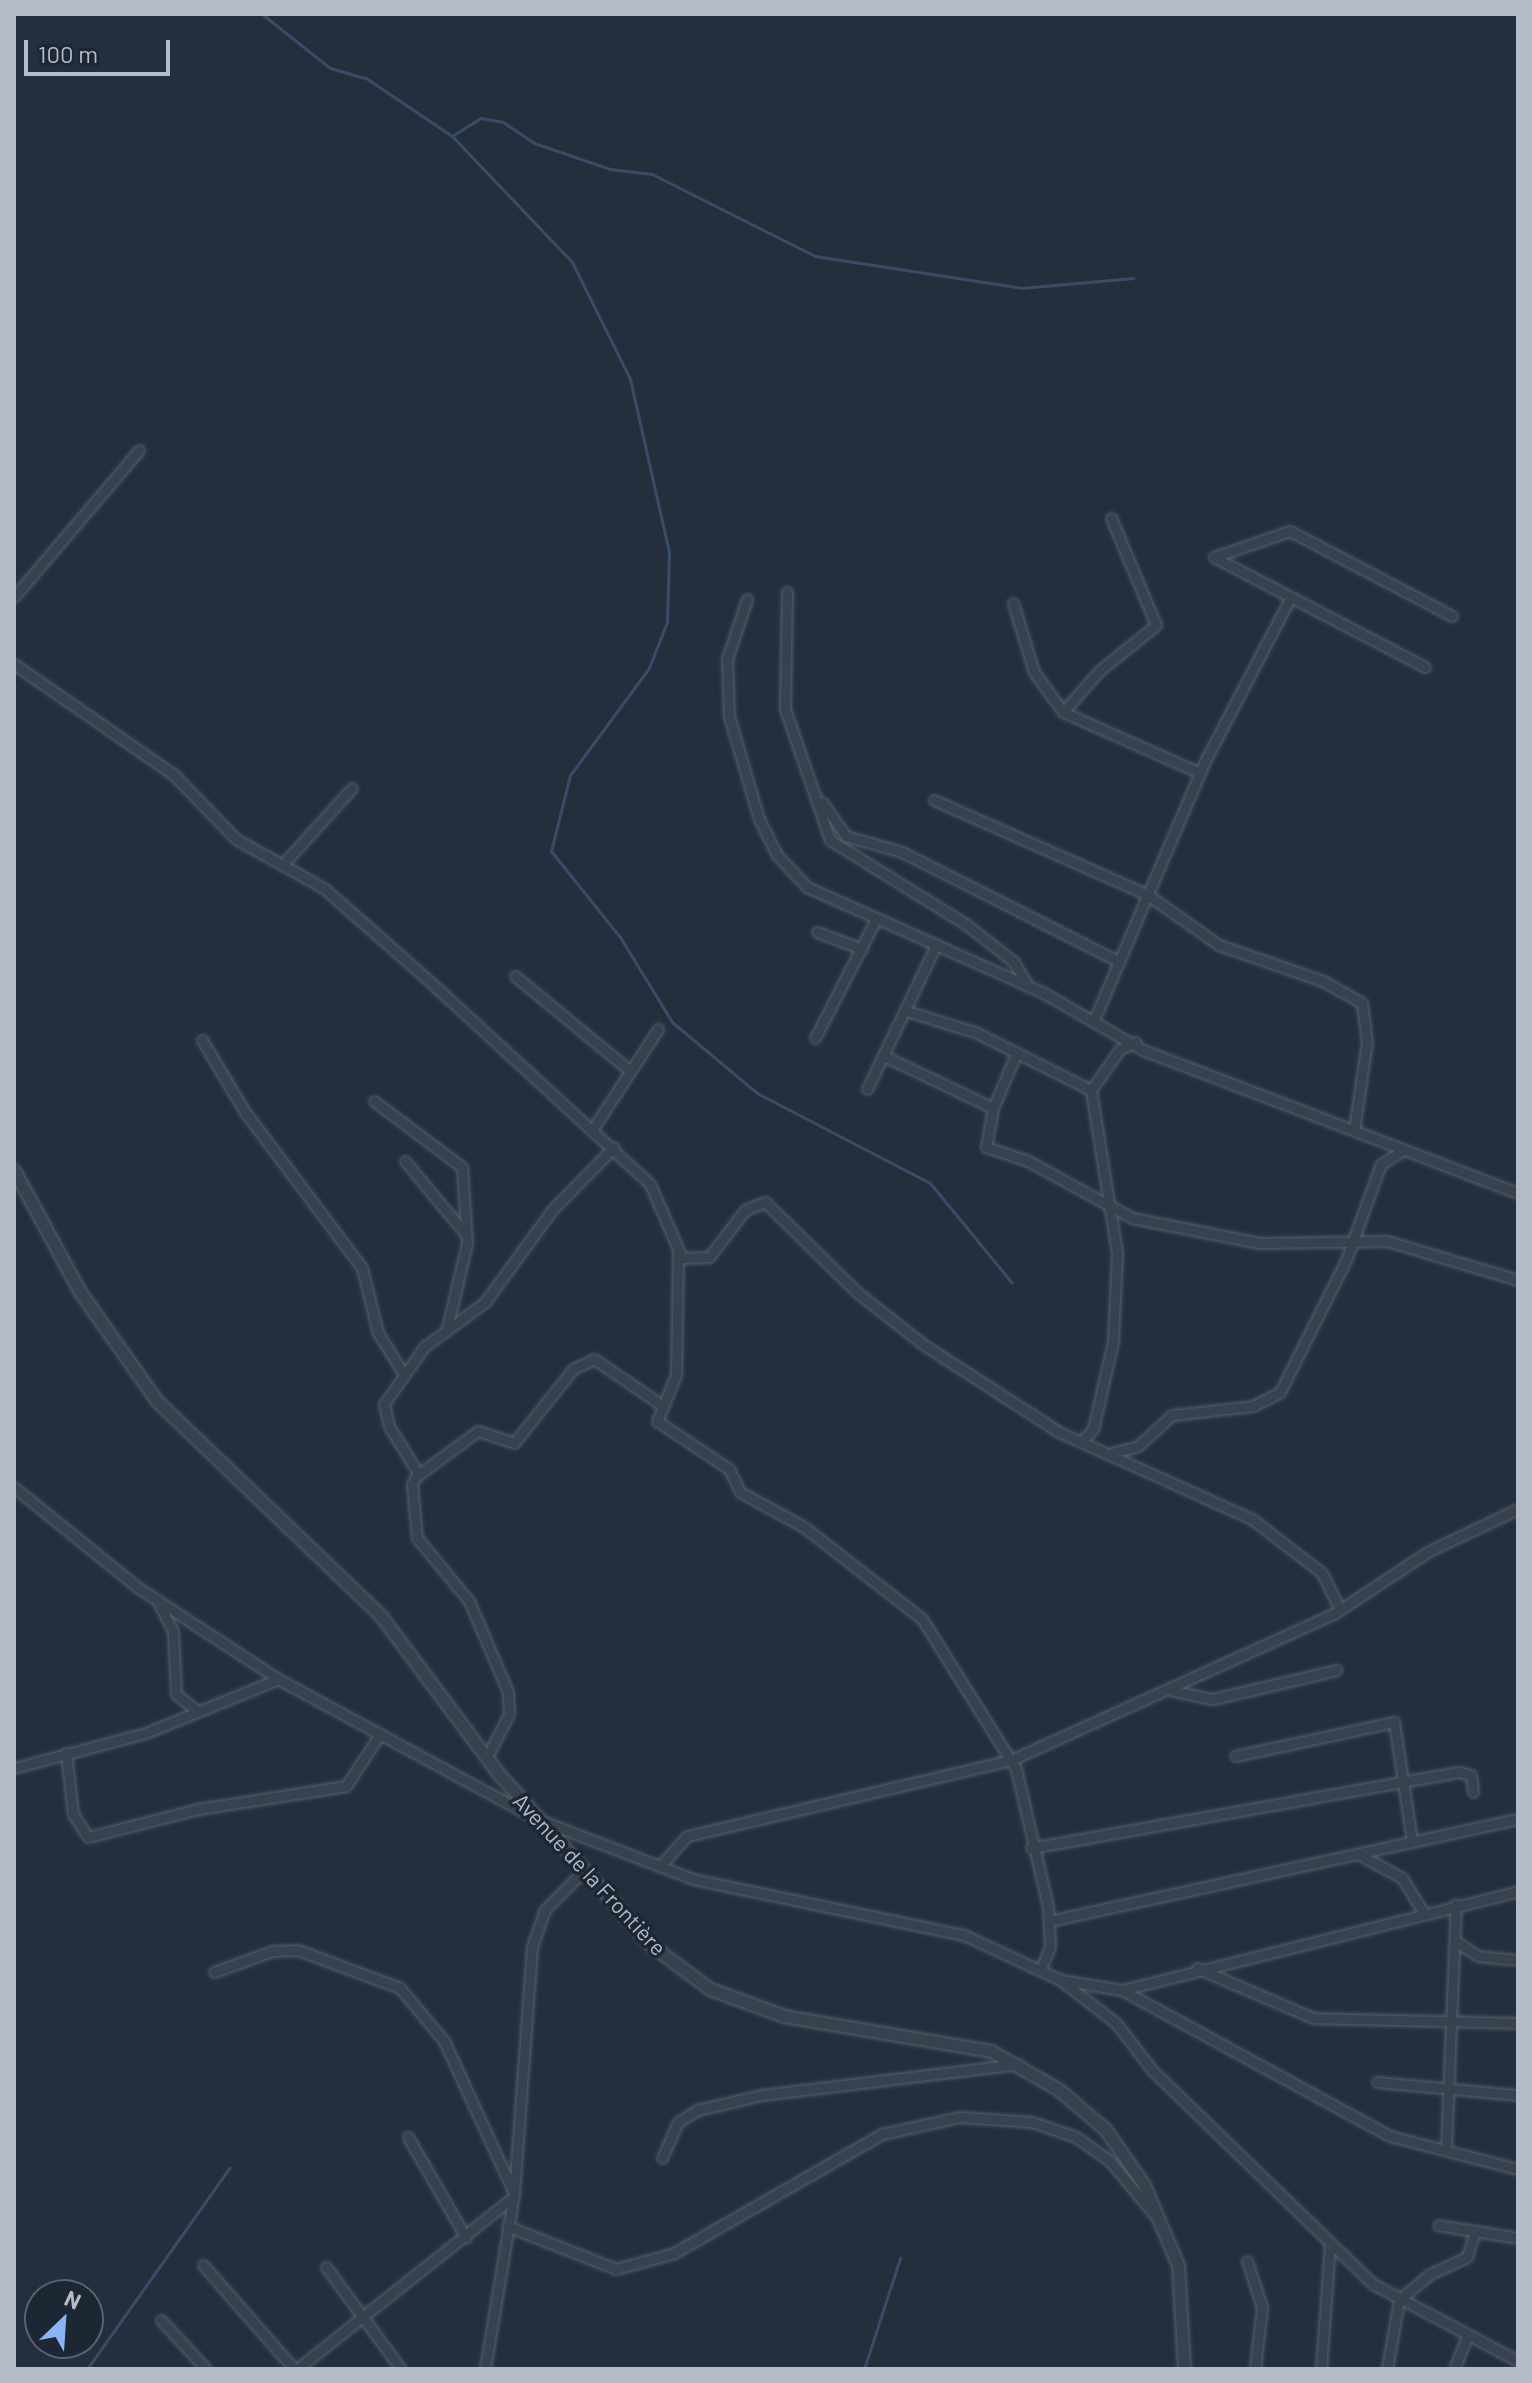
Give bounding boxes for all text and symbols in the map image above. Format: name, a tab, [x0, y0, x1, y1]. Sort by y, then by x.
scale bar	[28, 24, 174, 74]
text: 100 m	[38, 39, 98, 68]
street label: Avenue de la Frontière	[508, 1787, 672, 1961]
north arrow	[24, 2279, 104, 2359]
text: N	[61, 2284, 85, 2314]

